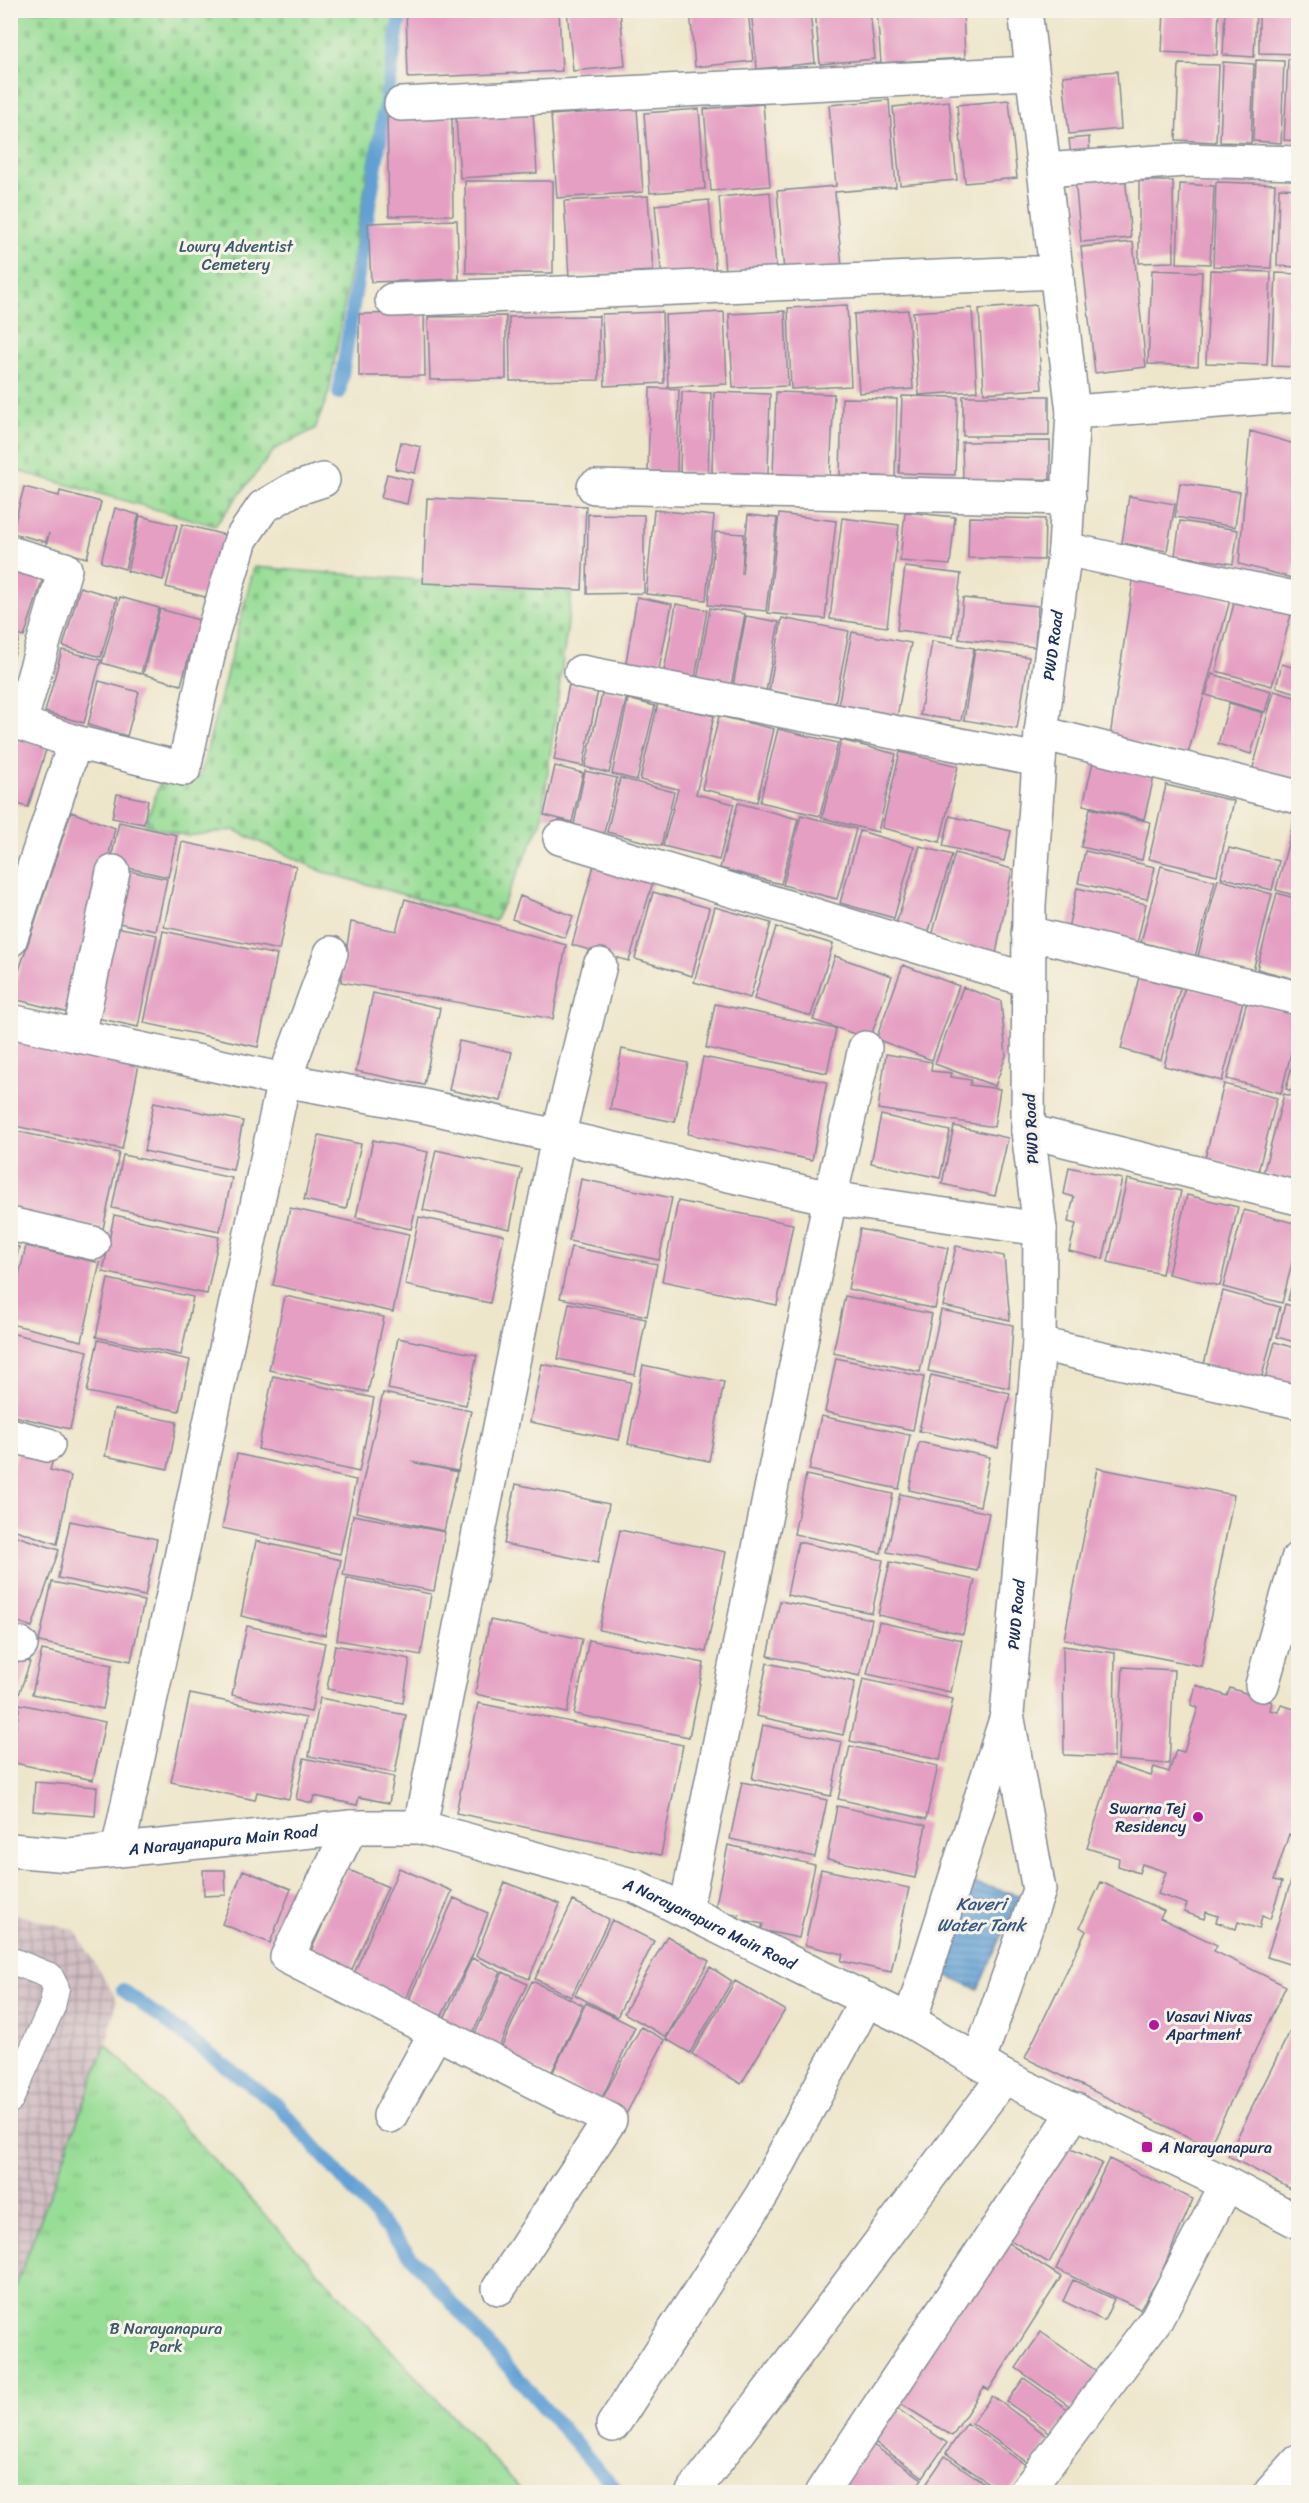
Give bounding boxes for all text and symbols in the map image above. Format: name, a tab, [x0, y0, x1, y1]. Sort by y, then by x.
park label: Lowry Adventist Cemetery	[179, 232, 294, 279]
street label: PWD Road	[1033, 607, 1072, 682]
street label: PWD Road	[1015, 1092, 1047, 1165]
street label: PWD Road	[998, 1577, 1033, 1651]
place label: Swarna Tej Residency	[1109, 1794, 1187, 1841]
marker: Swarna Tej Residency	[1191, 1810, 1205, 1824]
street label: A Narayanapura Main Road	[126, 1816, 320, 1864]
street label: A Narayanapura Main Road	[619, 1869, 803, 1978]
water label: Kaveri Water Tank	[937, 1888, 1028, 1941]
place label: Vasavi Nivas Apartment	[1165, 2002, 1253, 2049]
marker: Vasavi Nivas Apartment	[1147, 2018, 1161, 2032]
place label: A Narayanapura	[1158, 2133, 1272, 2162]
marker: A Narayanapura	[1140, 2140, 1154, 2154]
park label: B Narayanapura Park	[110, 2314, 222, 2361]

